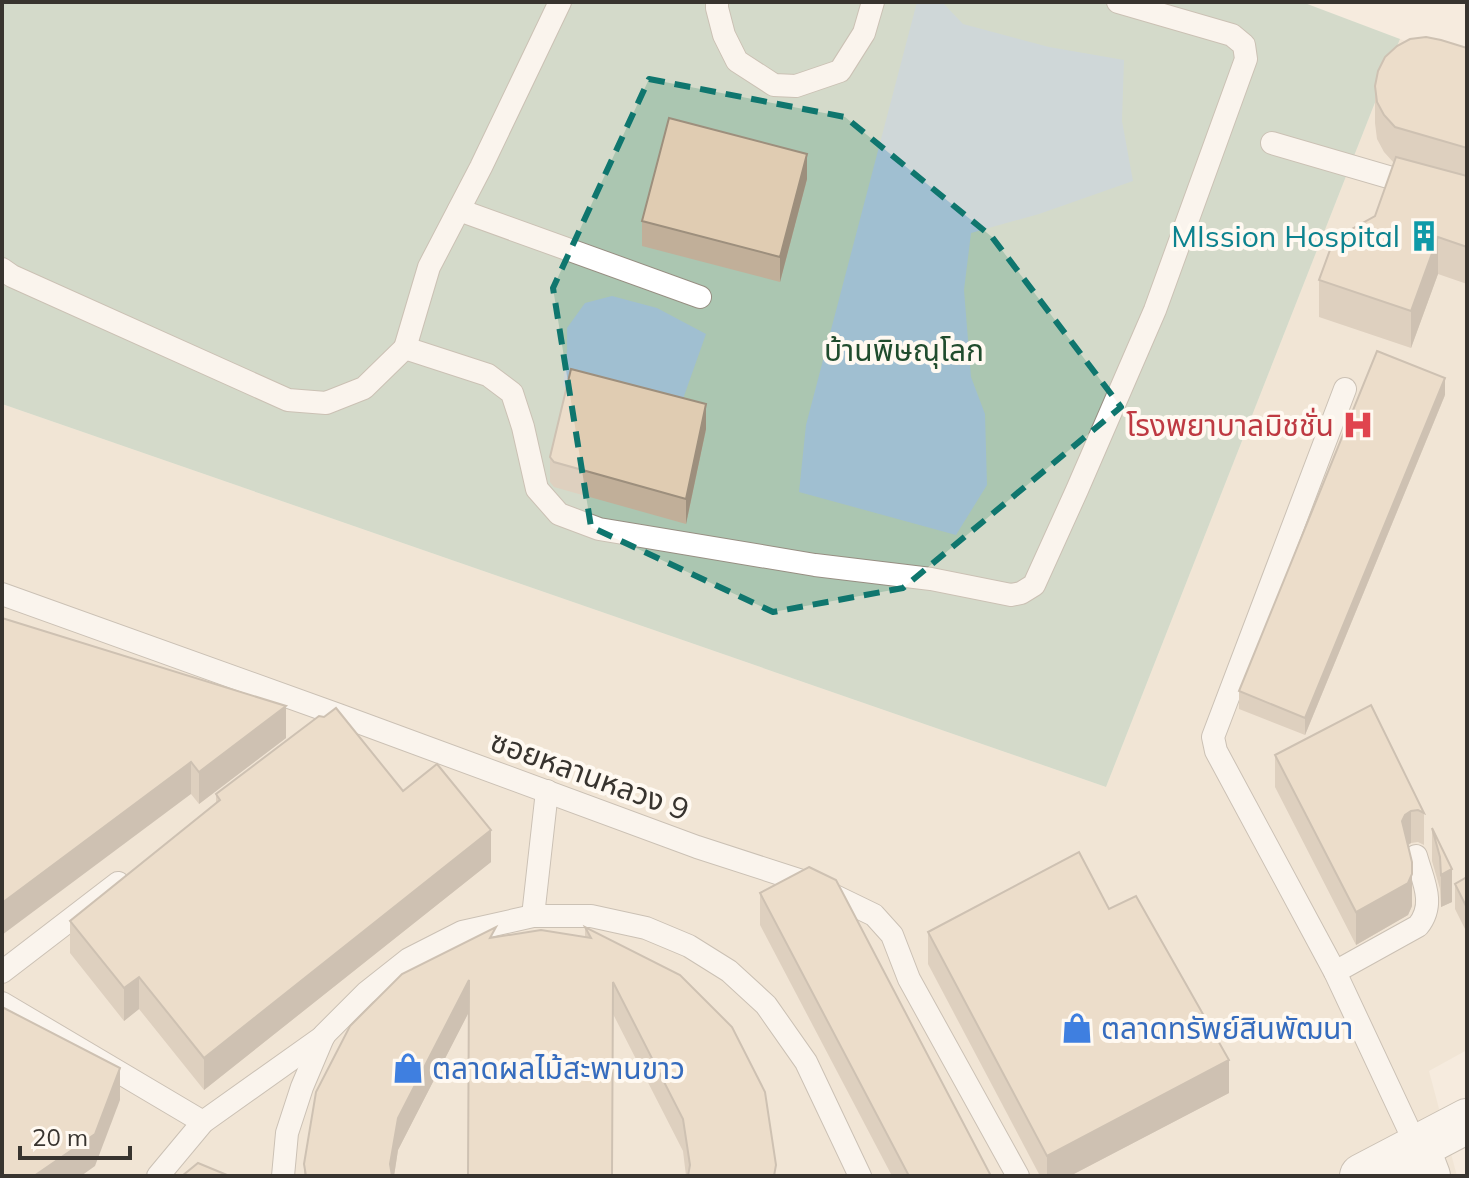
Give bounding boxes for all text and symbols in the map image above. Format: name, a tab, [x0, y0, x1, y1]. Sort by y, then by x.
place label: MIssion Hospital	[1171, 217, 1400, 255]
building icon: MIssion Hospital	[1407, 219, 1441, 253]
park label: บ้านพิษณุโลก	[824, 331, 984, 369]
place label: โรงพยาบาลมิชชั่น	[1126, 406, 1334, 444]
hospital icon: โรงพยาบาลมิชชั่น	[1341, 408, 1375, 442]
street label: ซอยหลานหลวง 9	[486, 721, 694, 829]
place label: ตลาดทรัพย์สินพัฒนา	[1101, 1009, 1354, 1047]
shop icon: ตลาดทรัพย์สินพัฒนา	[1060, 1011, 1094, 1045]
place label: ตลาดผลไม้สะพานขาว	[432, 1049, 685, 1087]
shop icon: ตลาดผลไม้สะพานขาว	[391, 1051, 425, 1085]
scale bar	[20, 1110, 130, 1160]
text: 20 m	[32, 1122, 88, 1152]

